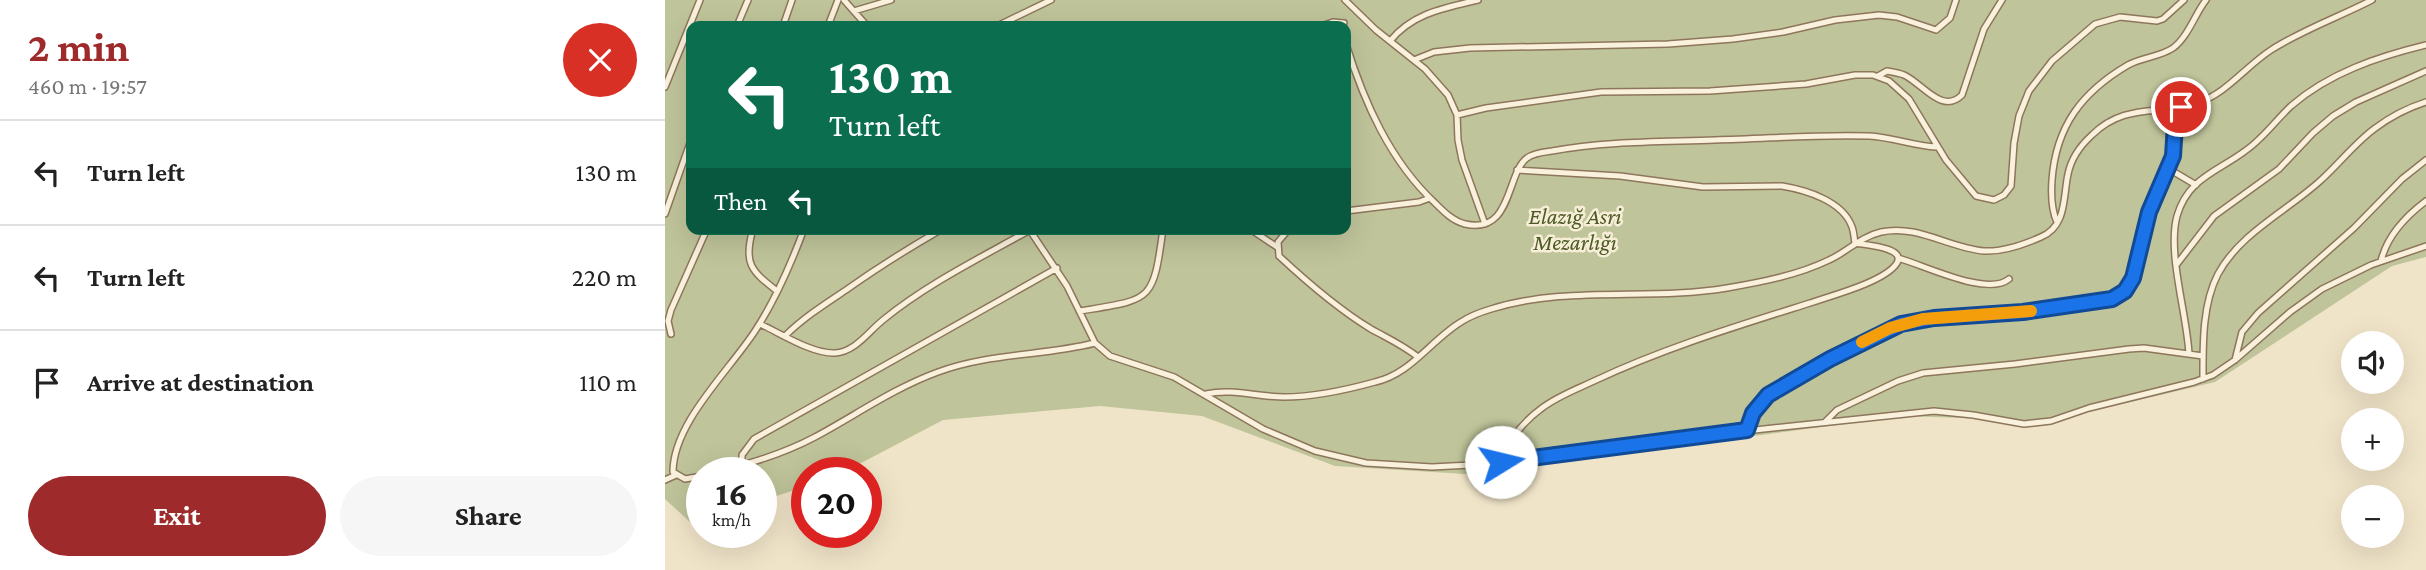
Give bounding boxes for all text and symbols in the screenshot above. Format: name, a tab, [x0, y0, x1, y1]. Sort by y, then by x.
text: 2 min	[28, 23, 129, 70]
button: close	[563, 23, 637, 97]
icon: left	[714, 49, 805, 140]
text: 130 m	[829, 49, 952, 104]
text: 460 m · 19:57	[28, 73, 147, 99]
pin	[2151, 77, 2211, 137]
icon: arrive	[2162, 88, 2200, 126]
text: Turn left	[829, 107, 940, 143]
icon: left	[28, 154, 66, 192]
text: Turn left	[87, 158, 185, 187]
text: 130 m	[576, 158, 637, 187]
icon: left	[782, 182, 820, 220]
text: Then	[714, 187, 768, 216]
park label: Elazığ Asri Mezarlığı	[1529, 203, 1622, 255]
icon: left	[28, 259, 66, 297]
text: Turn left	[87, 263, 185, 292]
text: 220 m	[572, 263, 637, 292]
map controls	[2341, 331, 2404, 548]
button: sound	[2341, 331, 2404, 394]
icon: arrive	[28, 364, 66, 402]
text: Arrive at destination	[87, 368, 314, 397]
text: 110 m	[579, 368, 637, 397]
button: +	[2341, 408, 2404, 471]
position arrow	[1464, 425, 1538, 499]
speed limit sign: 20	[791, 457, 882, 548]
text: 16	[715, 474, 748, 513]
button: Exit	[28, 476, 326, 556]
button: Share	[340, 476, 637, 556]
button: −	[2341, 485, 2404, 548]
text: km/h	[712, 510, 751, 530]

